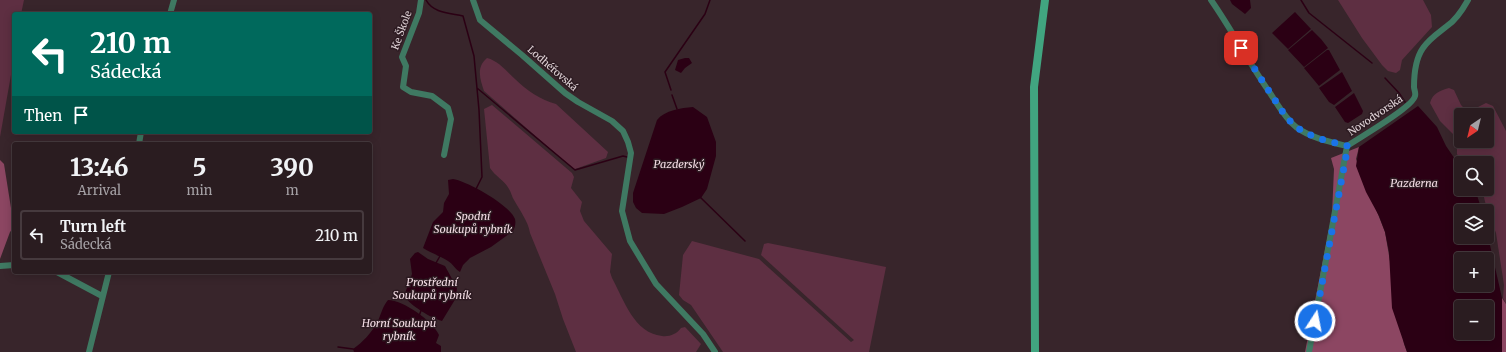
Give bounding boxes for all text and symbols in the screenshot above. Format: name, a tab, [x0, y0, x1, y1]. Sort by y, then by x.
street label: Ke Škole	[387, 9, 415, 51]
text: 210 m	[90, 25, 171, 61]
icon: left	[24, 28, 76, 80]
pin	[1224, 31, 1258, 65]
icon: arrive	[1230, 37, 1252, 59]
street label: Lodhéřovská	[525, 43, 581, 94]
text: Sádecká	[90, 60, 161, 83]
street label: Novodvorská	[1345, 92, 1406, 139]
icon: arrive	[70, 104, 92, 126]
text: Then	[24, 106, 62, 125]
north arrow	[1454, 108, 1494, 148]
map controls	[1454, 108, 1494, 340]
text: 13:46	[70, 152, 129, 183]
text: 5	[192, 152, 206, 183]
text: 390	[270, 152, 314, 183]
button: search	[1454, 156, 1494, 196]
water label: Pazderský	[653, 157, 705, 171]
water label: Pazderna	[1390, 176, 1438, 190]
text: Arrival	[78, 182, 121, 199]
text: min	[187, 182, 212, 199]
text: m	[286, 182, 299, 199]
button: layers	[1454, 204, 1494, 244]
water label: Spodní Soukupů rybník	[434, 209, 512, 236]
text: Turn left	[60, 217, 126, 236]
icon: left	[26, 224, 48, 246]
text: 210 m	[315, 226, 358, 245]
text: Sádecká	[60, 236, 112, 253]
button: +	[1454, 252, 1494, 292]
water label: Prostřední Soukupů rybník	[393, 275, 471, 302]
position arrow	[1294, 300, 1336, 342]
button: −	[1454, 300, 1494, 340]
water label: Horní Soukupů rybník	[361, 316, 436, 343]

